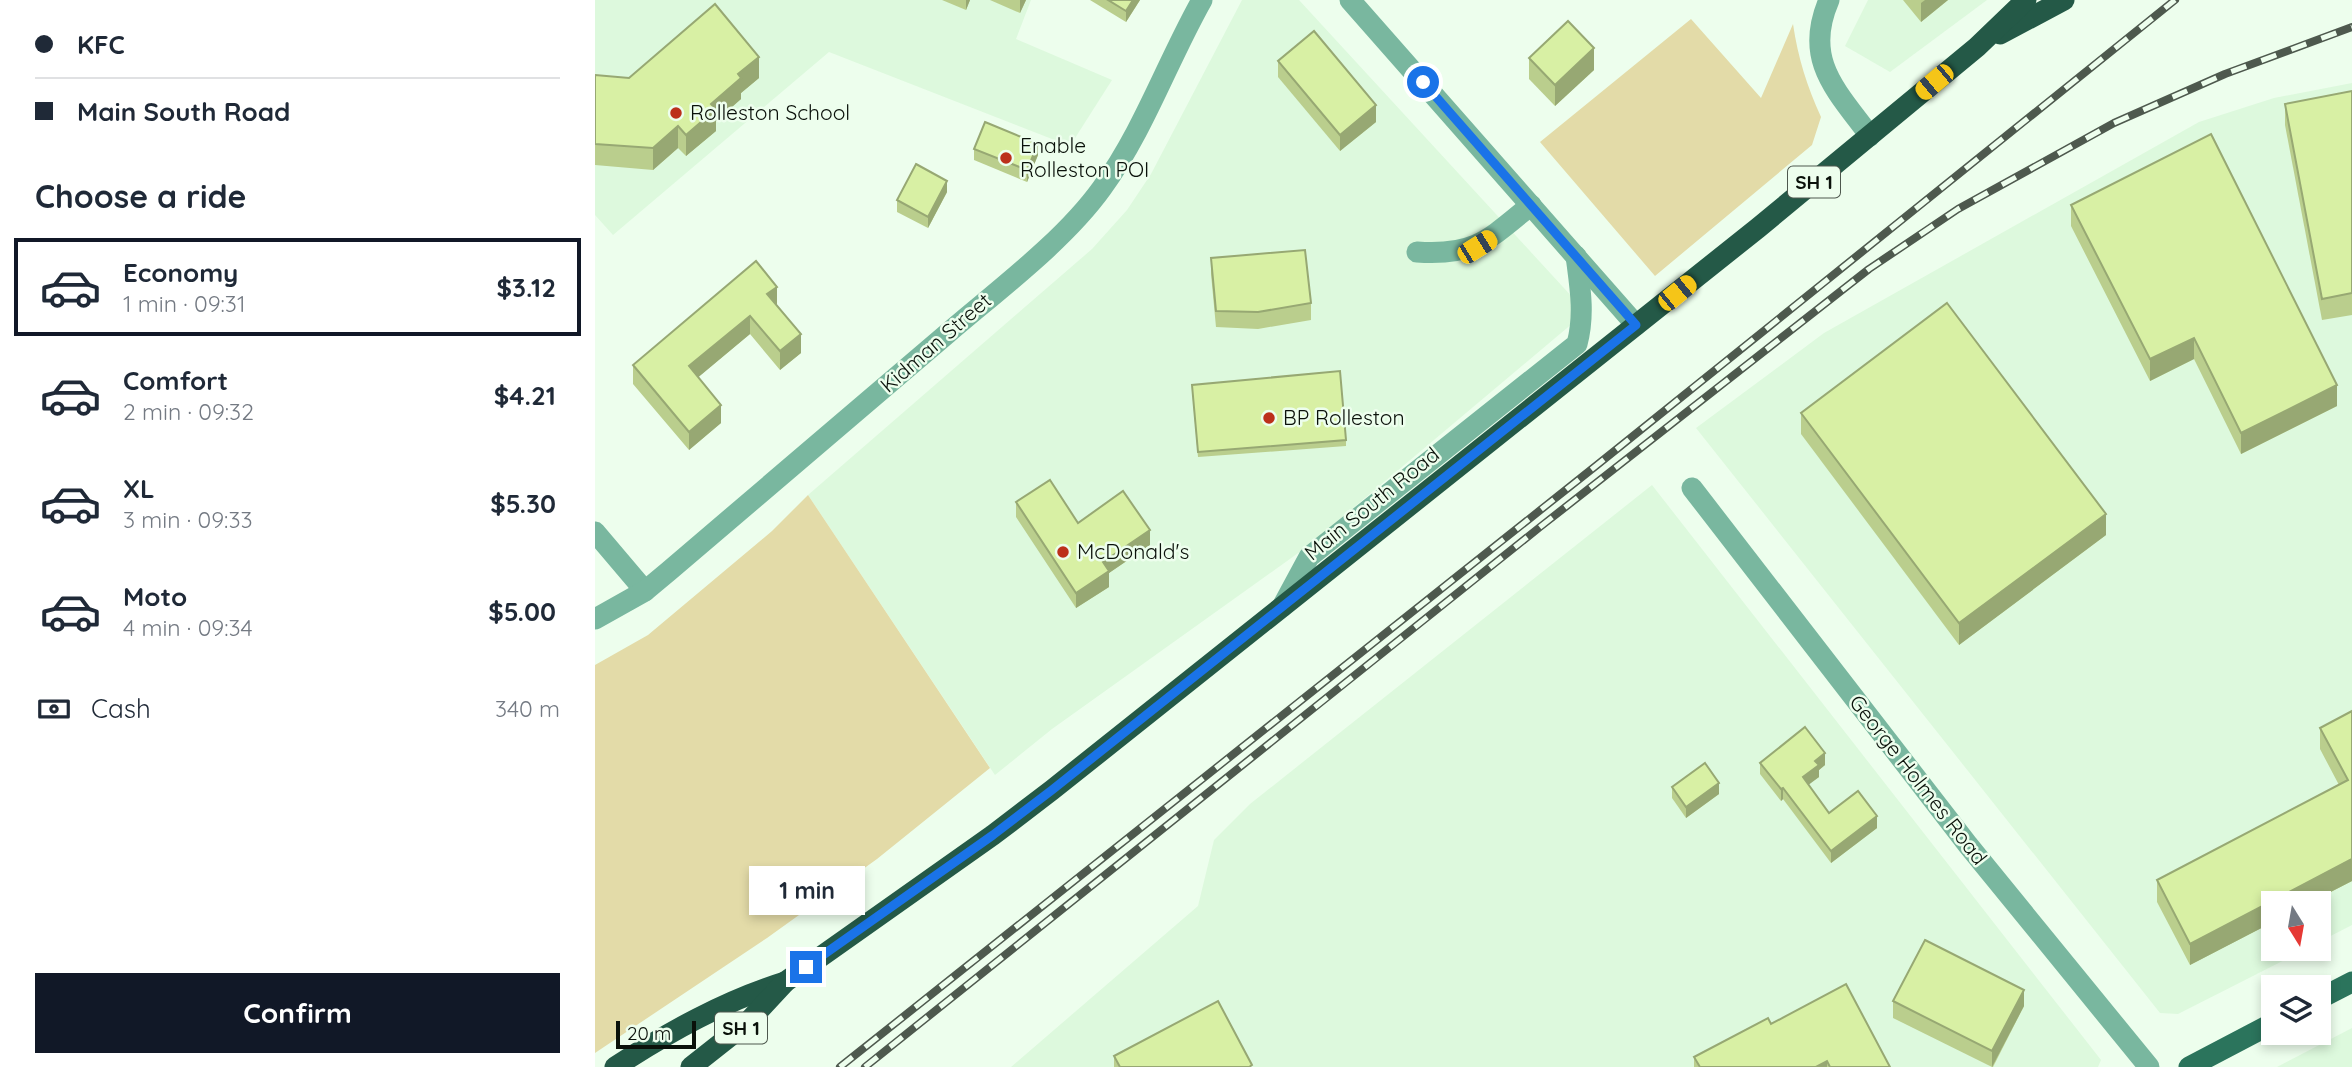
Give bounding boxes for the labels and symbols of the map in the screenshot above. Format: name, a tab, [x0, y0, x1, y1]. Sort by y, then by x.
car	[1912, 60, 1957, 104]
route start	[1407, 66, 1439, 98]
place label: Rolleston School	[690, 99, 850, 125]
marker: Rolleston School	[668, 105, 684, 121]
place label: Enable Rolleston POI	[1020, 132, 1149, 182]
marker: Enable Rolleston POI	[998, 150, 1014, 166]
road number: SH 1	[1788, 166, 1840, 198]
car	[1454, 227, 1501, 267]
car	[1655, 272, 1700, 314]
street label: Kidman Street	[875, 287, 996, 398]
place label: BP Rolleston	[1283, 404, 1405, 430]
marker: BP Rolleston	[1261, 410, 1277, 426]
street label: Main South Road	[1299, 441, 1444, 565]
place label: McDonald's	[1077, 538, 1189, 564]
marker: McDonald's	[1055, 544, 1071, 560]
street label: George Holmes Road	[1844, 689, 1993, 870]
callout: 1 min	[748, 866, 864, 914]
north arrow	[2261, 891, 2331, 961]
route end	[790, 951, 822, 983]
road number: SH 1	[715, 1012, 767, 1044]
scale bar	[616, 1018, 697, 1050]

